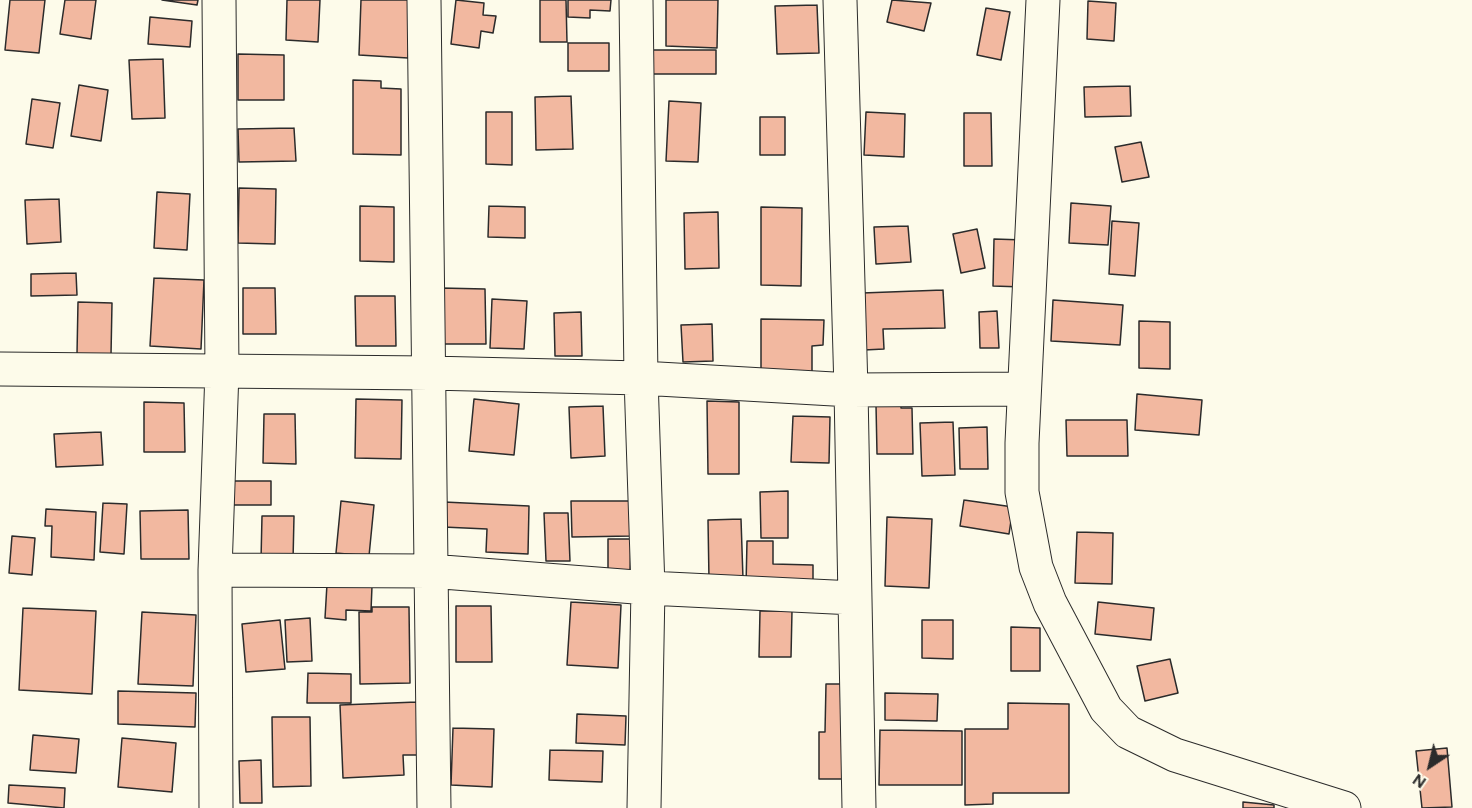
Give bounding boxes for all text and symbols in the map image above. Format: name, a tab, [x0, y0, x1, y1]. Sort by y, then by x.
north arrow	[1400, 736, 1460, 796]
text: N	[1409, 769, 1430, 793]

